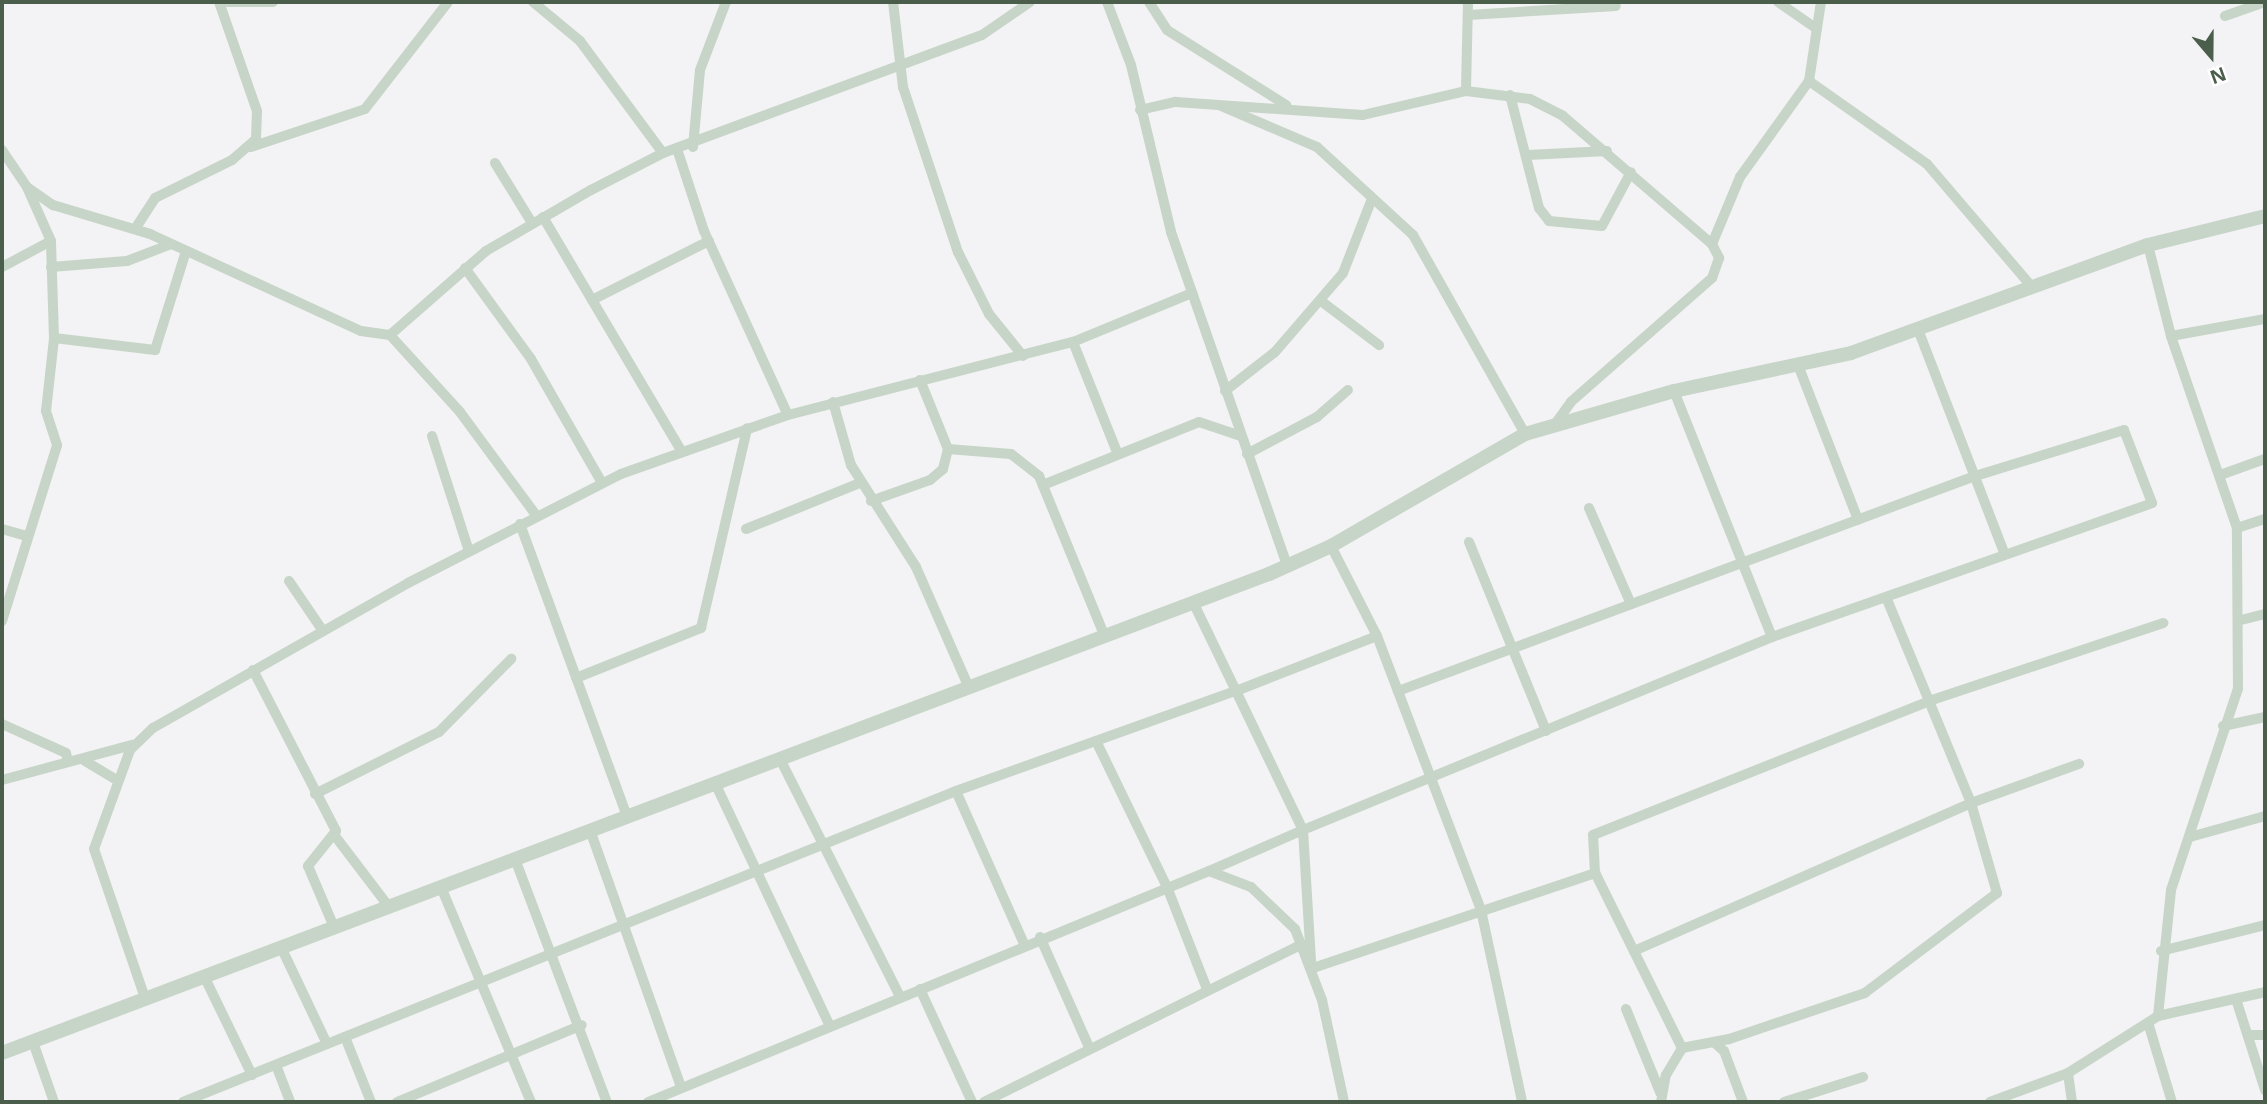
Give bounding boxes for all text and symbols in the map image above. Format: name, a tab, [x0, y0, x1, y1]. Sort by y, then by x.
north arrow	[2176, 21, 2246, 91]
text: N	[2206, 61, 2230, 91]

